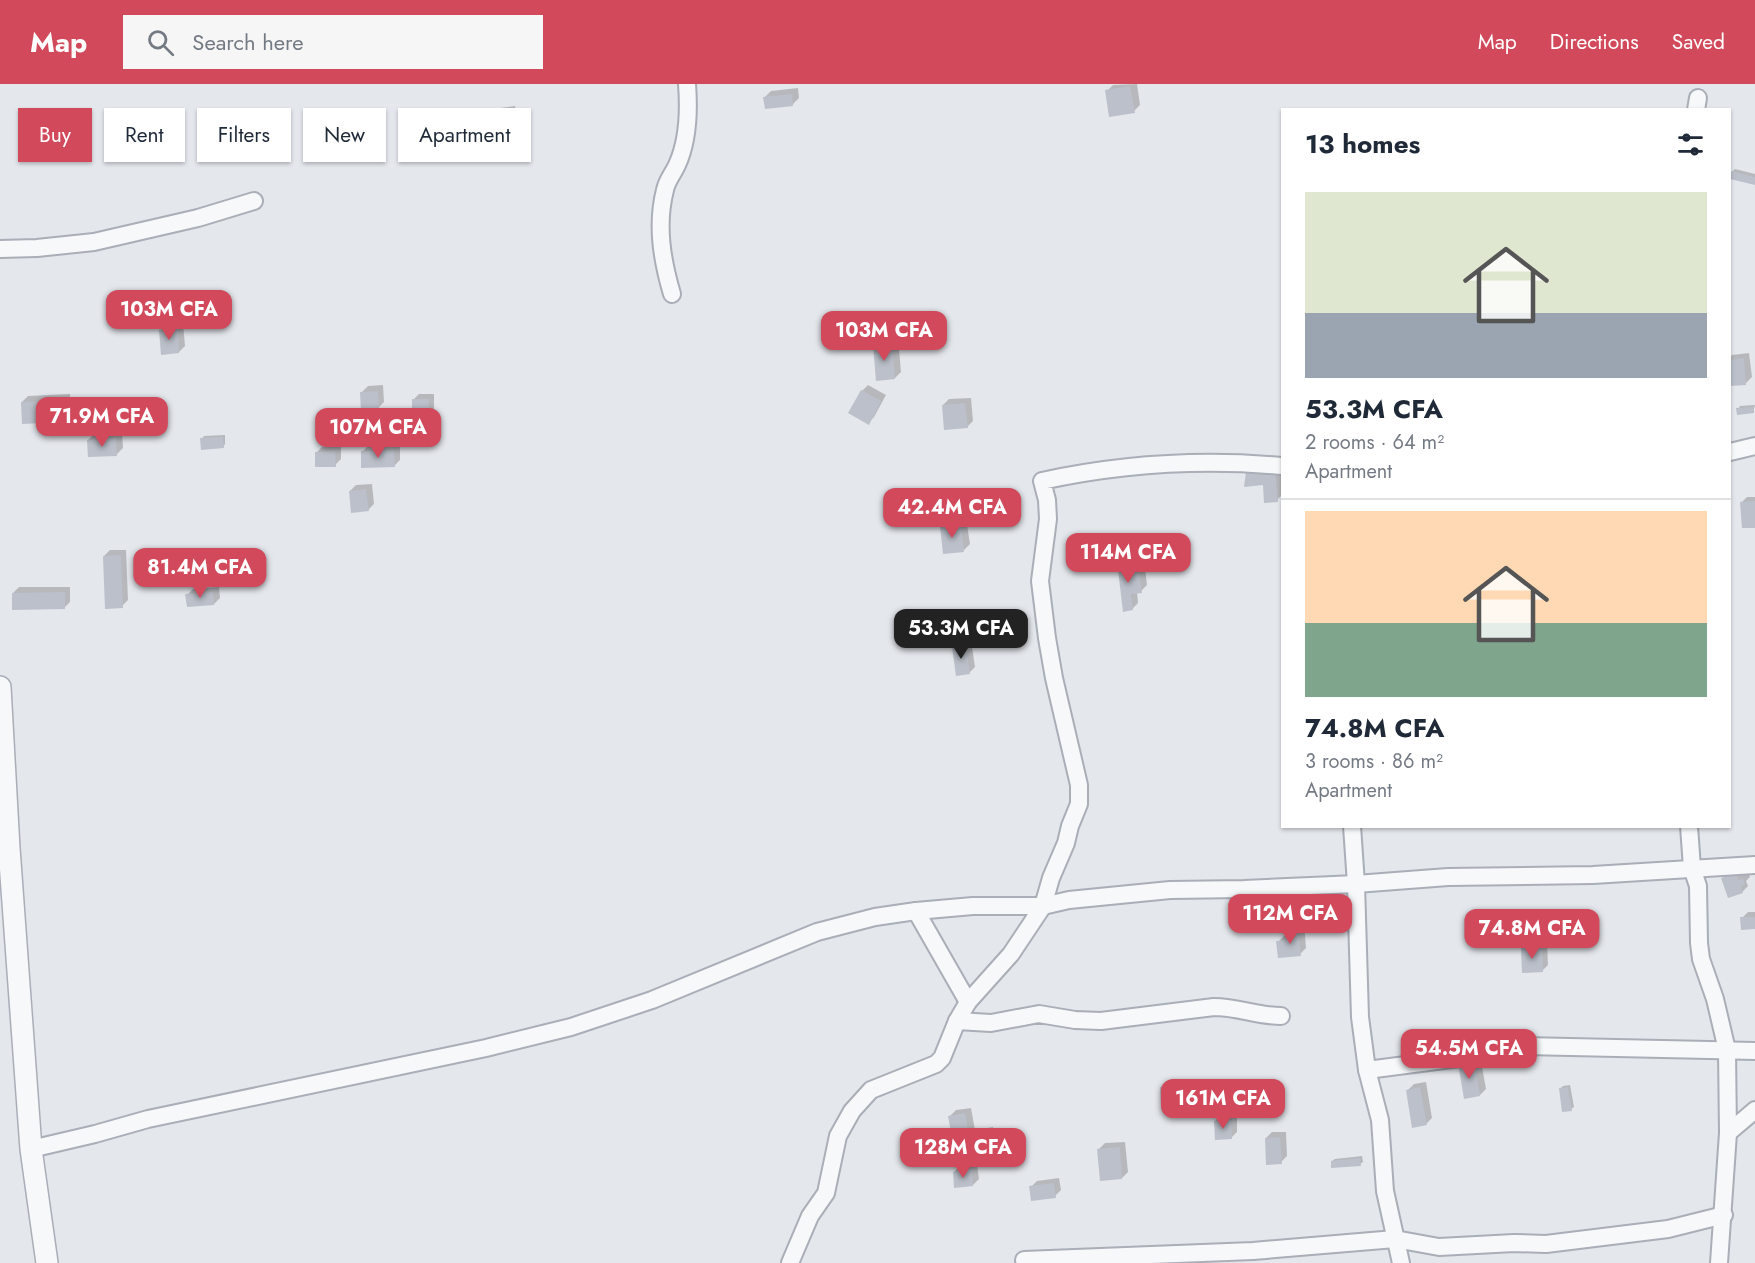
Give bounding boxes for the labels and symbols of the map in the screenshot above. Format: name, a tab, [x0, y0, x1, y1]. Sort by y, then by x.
pin: 103M CFA	[107, 290, 231, 341]
pin: 103M CFA	[822, 311, 946, 362]
pin: 71.9M CFA	[33, 397, 171, 448]
pin: 107M CFA	[316, 408, 440, 459]
pin: 42.4M CFA	[883, 488, 1021, 539]
pin: 114M CFA	[1066, 533, 1190, 584]
pin: 81.4M CFA	[131, 548, 269, 599]
pin: 53.3M CFA	[892, 609, 1030, 660]
pin: 112M CFA	[1228, 894, 1352, 945]
pin: 74.8M CFA	[1463, 909, 1601, 960]
pin: 54.5M CFA	[1400, 1029, 1538, 1080]
pin: 161M CFA	[1161, 1079, 1285, 1130]
pin: 128M CFA	[901, 1128, 1025, 1179]

